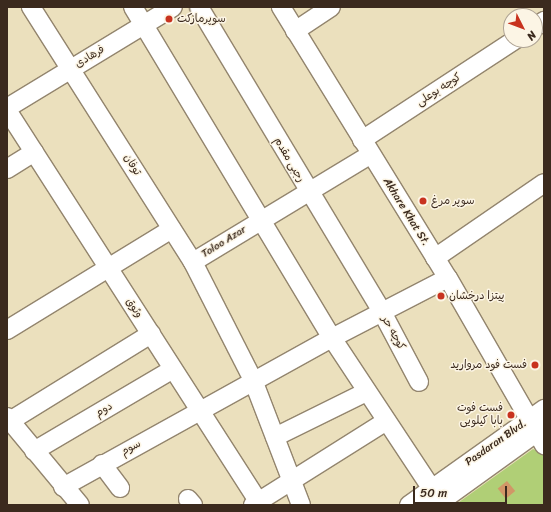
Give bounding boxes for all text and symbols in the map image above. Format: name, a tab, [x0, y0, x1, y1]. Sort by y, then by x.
north arrow	[503, 8, 543, 48]
place label: سوپرمارکت	[177, 12, 226, 26]
marker: سوپرمارکت	[164, 14, 174, 24]
text: N	[522, 27, 541, 45]
street label: فرهادی	[73, 43, 107, 71]
street label: کوچه بوعلی	[414, 71, 464, 109]
street label: رجبی مقدم	[271, 135, 307, 185]
street label: توفان	[120, 152, 144, 178]
street label: Akhare Khat St.	[380, 175, 432, 249]
place label: سوپر مرغ	[431, 194, 474, 208]
marker: سوپر مرغ	[418, 196, 428, 206]
street label: Toloo Azar	[199, 223, 249, 261]
place label: پیتزا درخشان	[449, 289, 504, 303]
marker: پیتزا درخشان	[436, 291, 446, 301]
street label: وثوق	[123, 296, 145, 320]
street label: کوچه حر	[378, 313, 408, 353]
place label: فست فود مروارید	[450, 358, 527, 372]
marker: فست فود مروارید	[530, 360, 540, 370]
street label: دوم	[93, 400, 115, 420]
place label: فست فوت بابا کیلویی	[457, 402, 503, 428]
marker: فست فوت بابا کیلویی	[506, 410, 516, 420]
street label: Pasdaran Blvd.	[463, 417, 529, 469]
street label: سوم	[119, 437, 143, 459]
scale bar	[415, 478, 509, 504]
text: 50 m	[420, 482, 447, 504]

